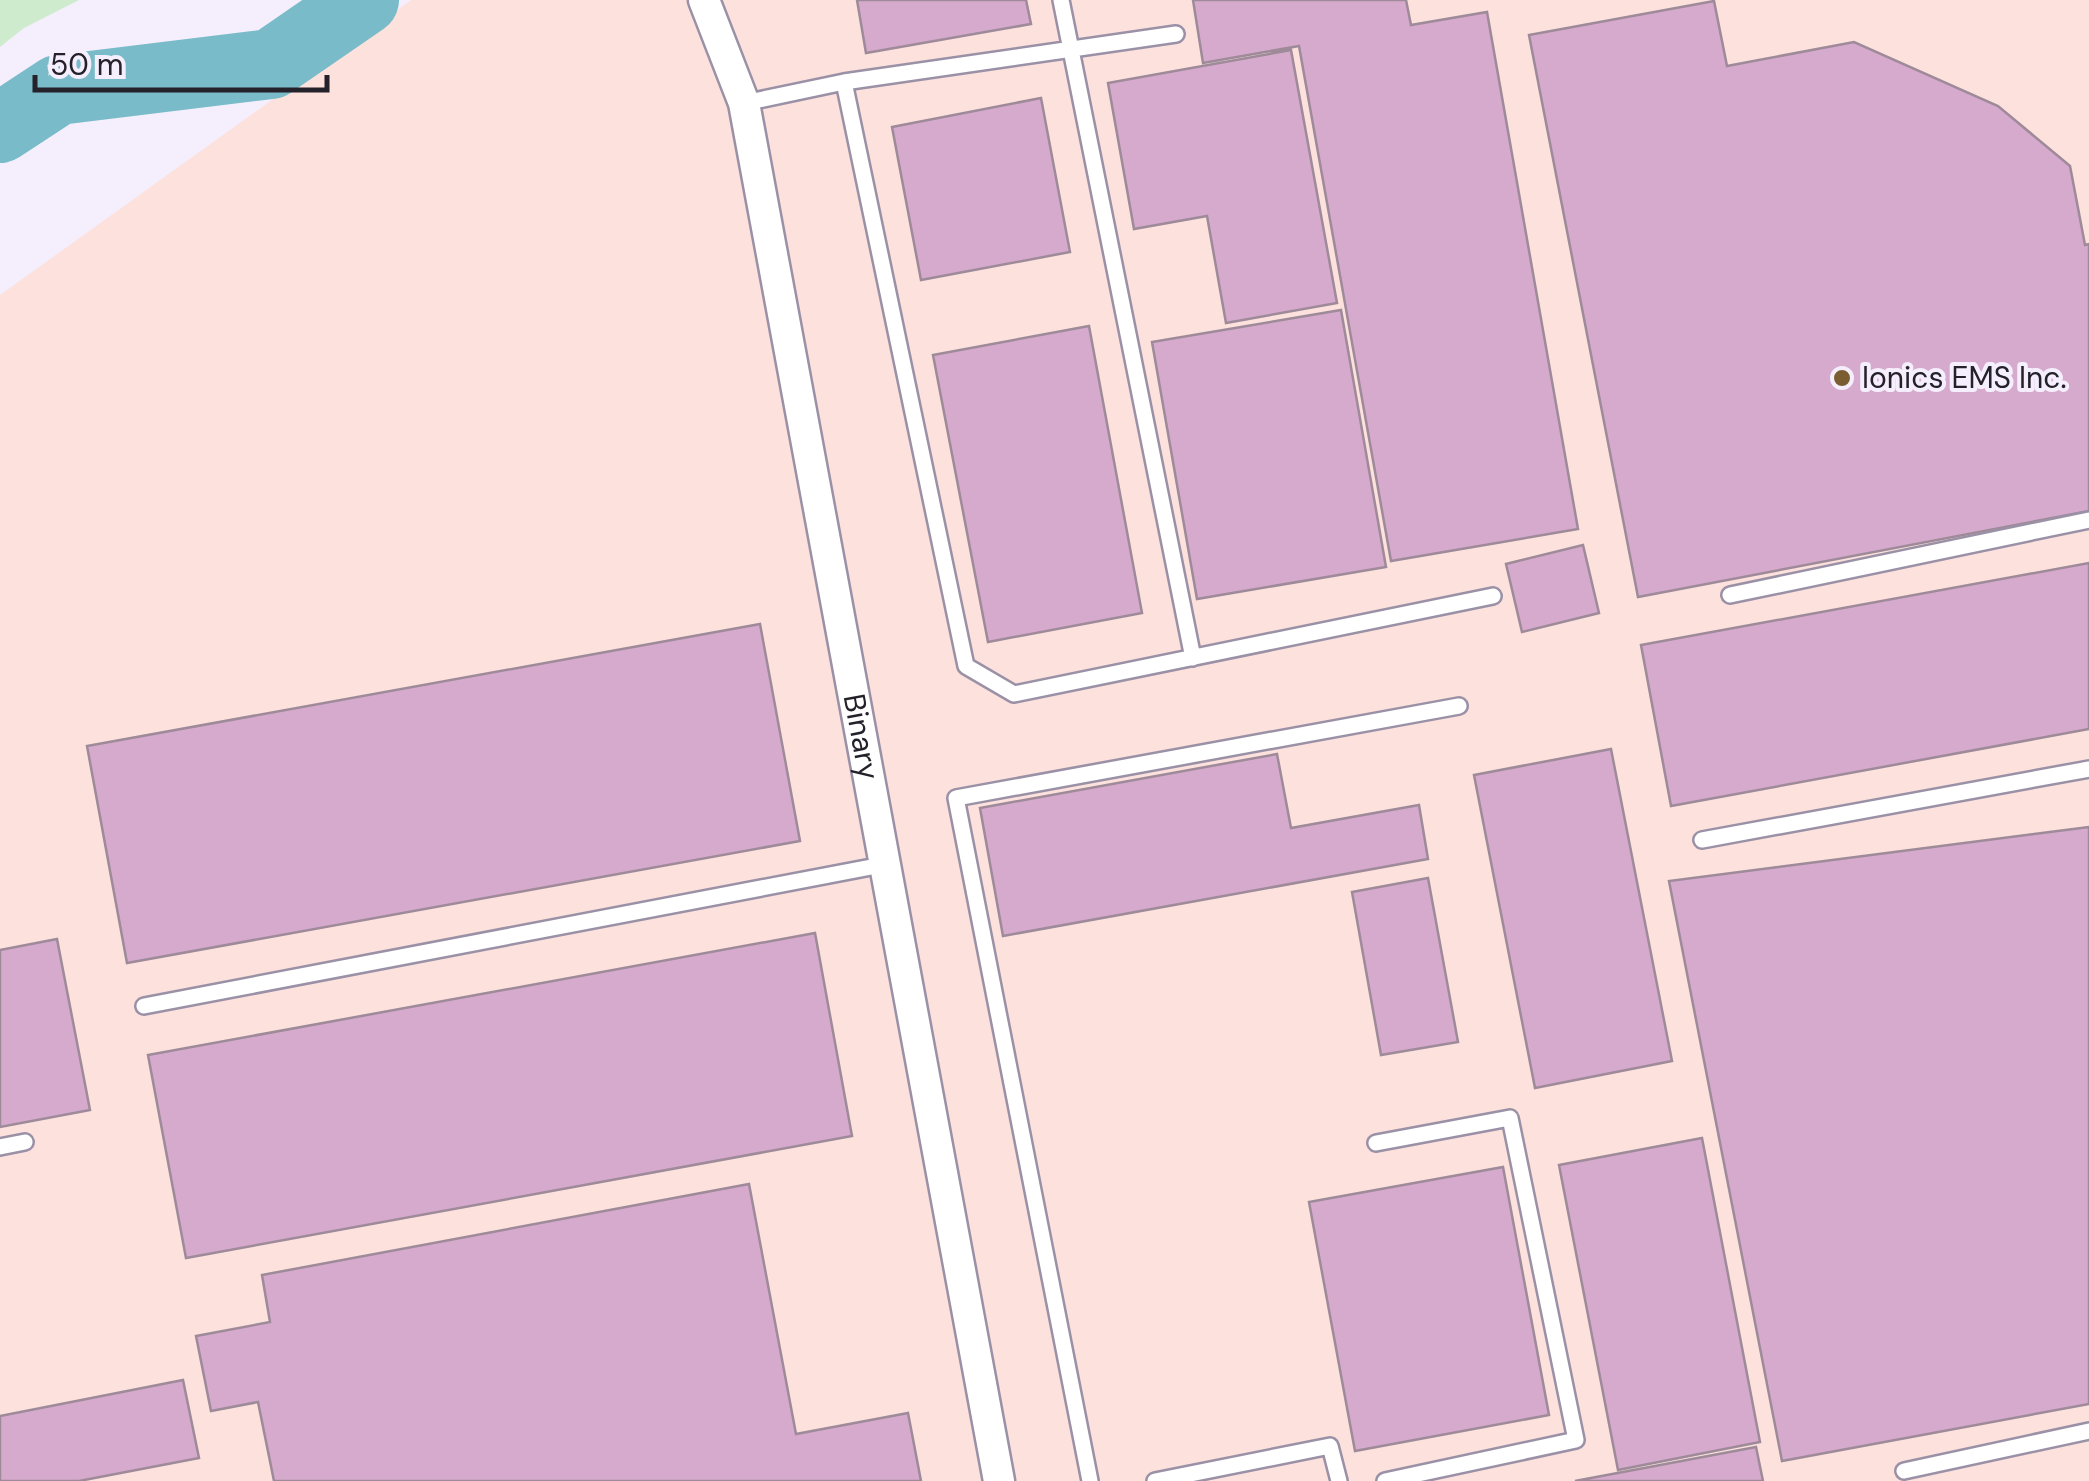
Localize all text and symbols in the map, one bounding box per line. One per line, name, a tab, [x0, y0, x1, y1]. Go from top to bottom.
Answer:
scale bar	[35, 30, 328, 92]
text: 50 m	[50, 45, 124, 84]
place label: Ionics EMS Inc.	[1862, 358, 2066, 397]
marker: Ionics EMS Inc.	[1831, 367, 1853, 389]
street label: Binary	[835, 691, 889, 783]

